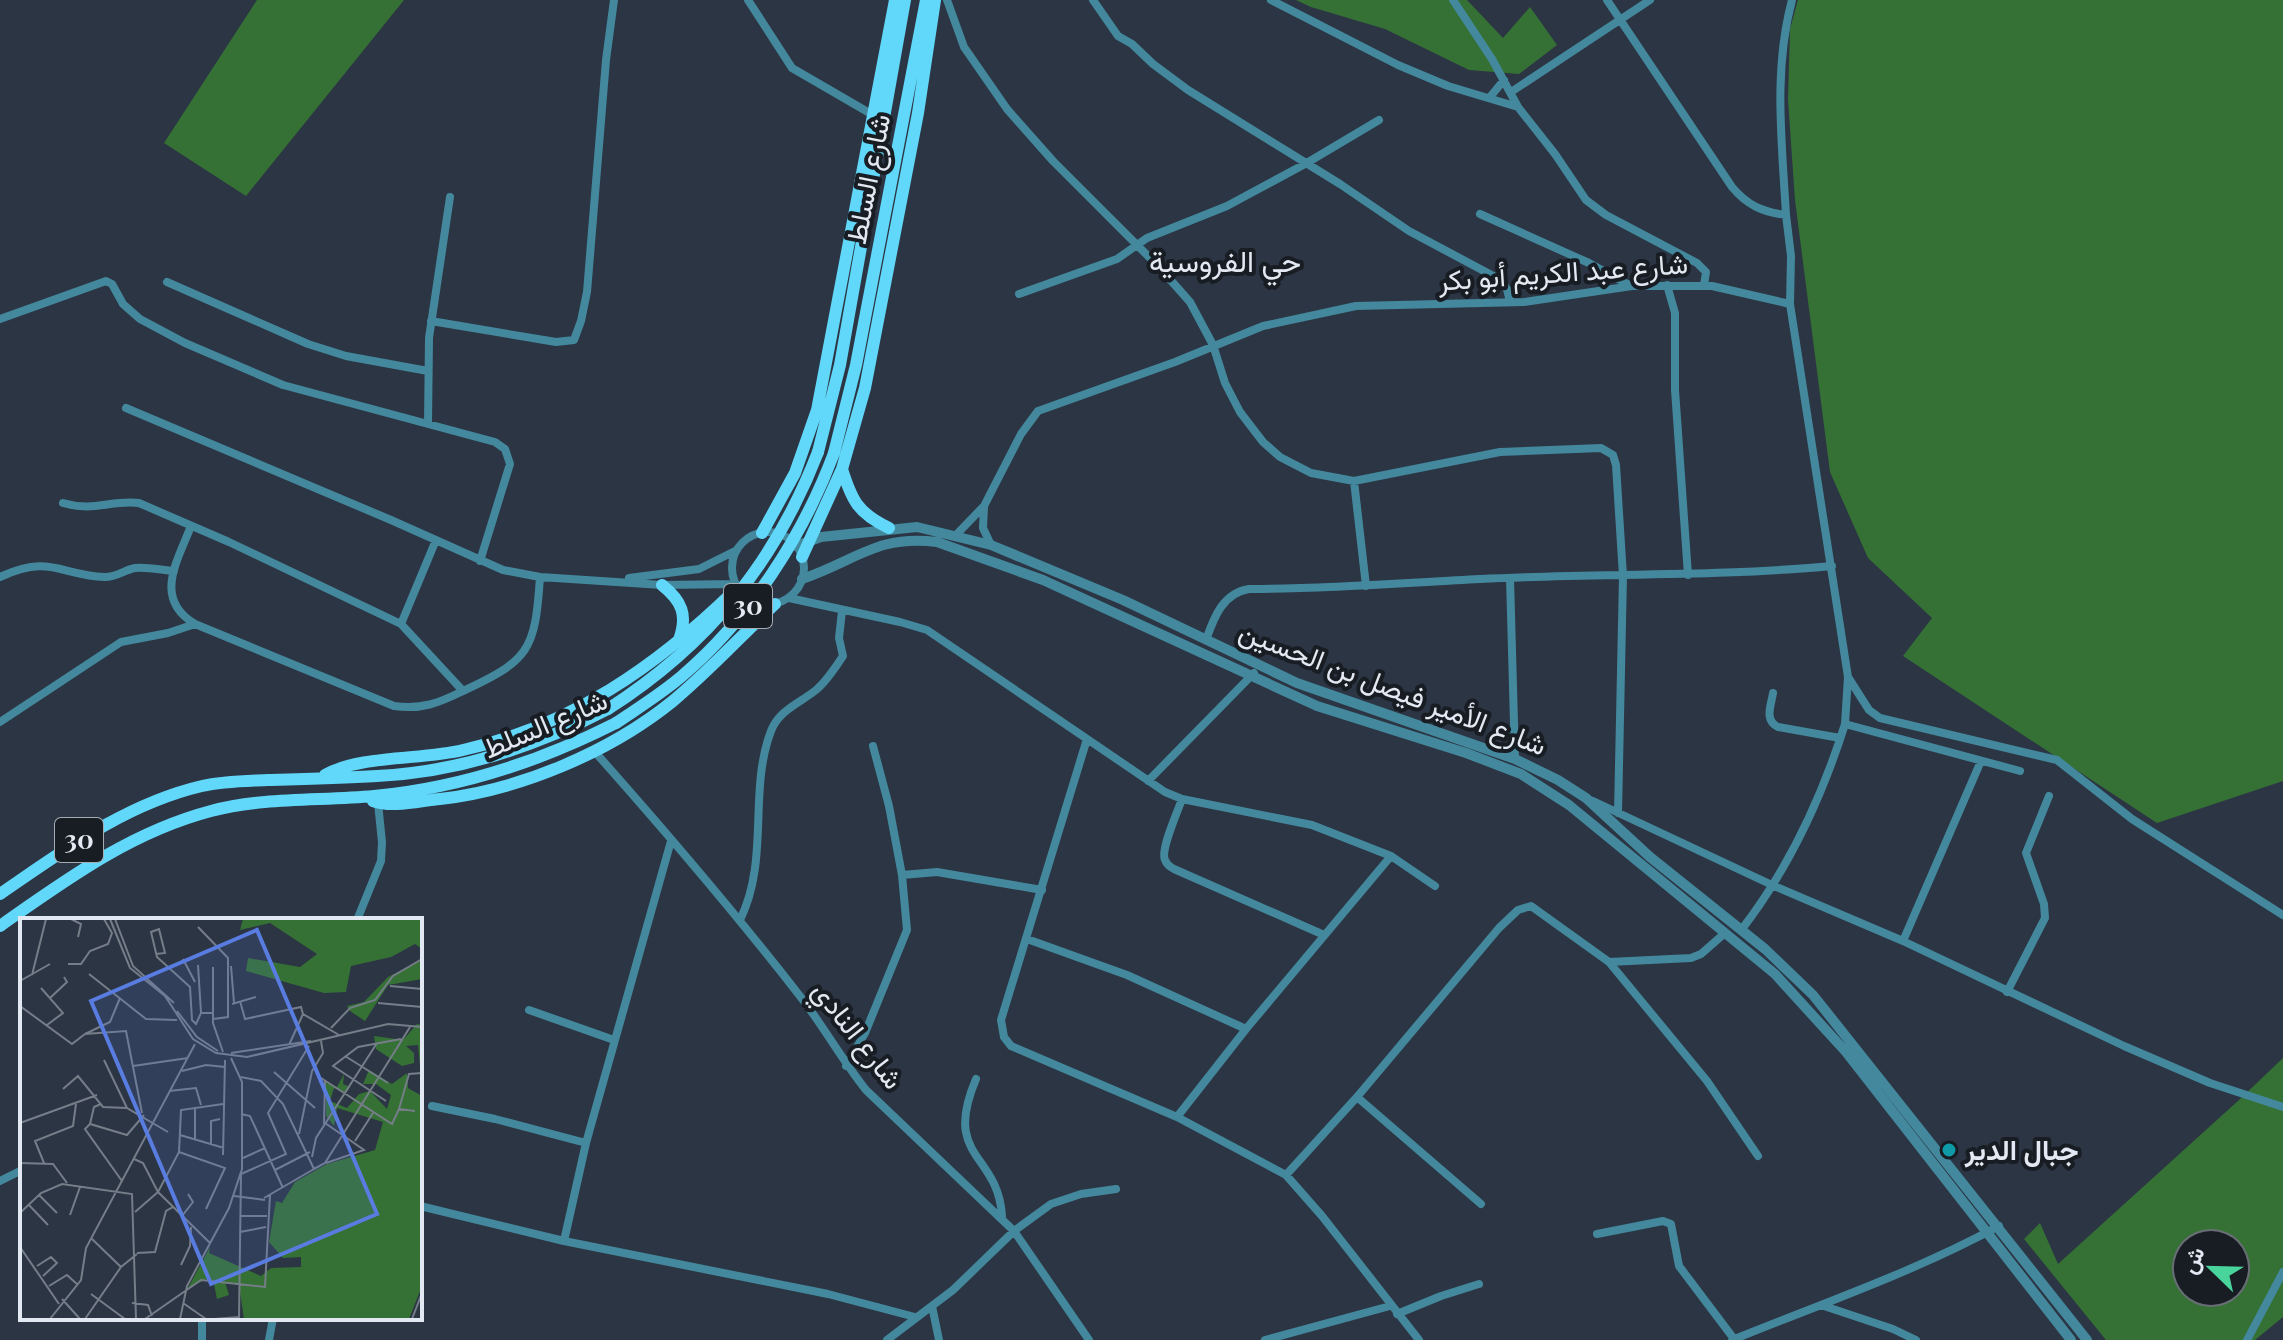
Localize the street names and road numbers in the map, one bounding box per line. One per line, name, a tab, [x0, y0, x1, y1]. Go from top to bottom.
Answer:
street label: شارع السلط	[836, 111, 899, 247]
street label: شارع عبد الكريم أبو بكر	[1436, 243, 1689, 300]
road number: 30	[724, 584, 772, 628]
street label: شارع الأمير فيصل بن الحسين	[1234, 611, 1552, 764]
street label: شارع السلط	[477, 680, 613, 767]
road number: 30	[55, 818, 103, 862]
street label: شارع النادي	[801, 972, 913, 1100]

